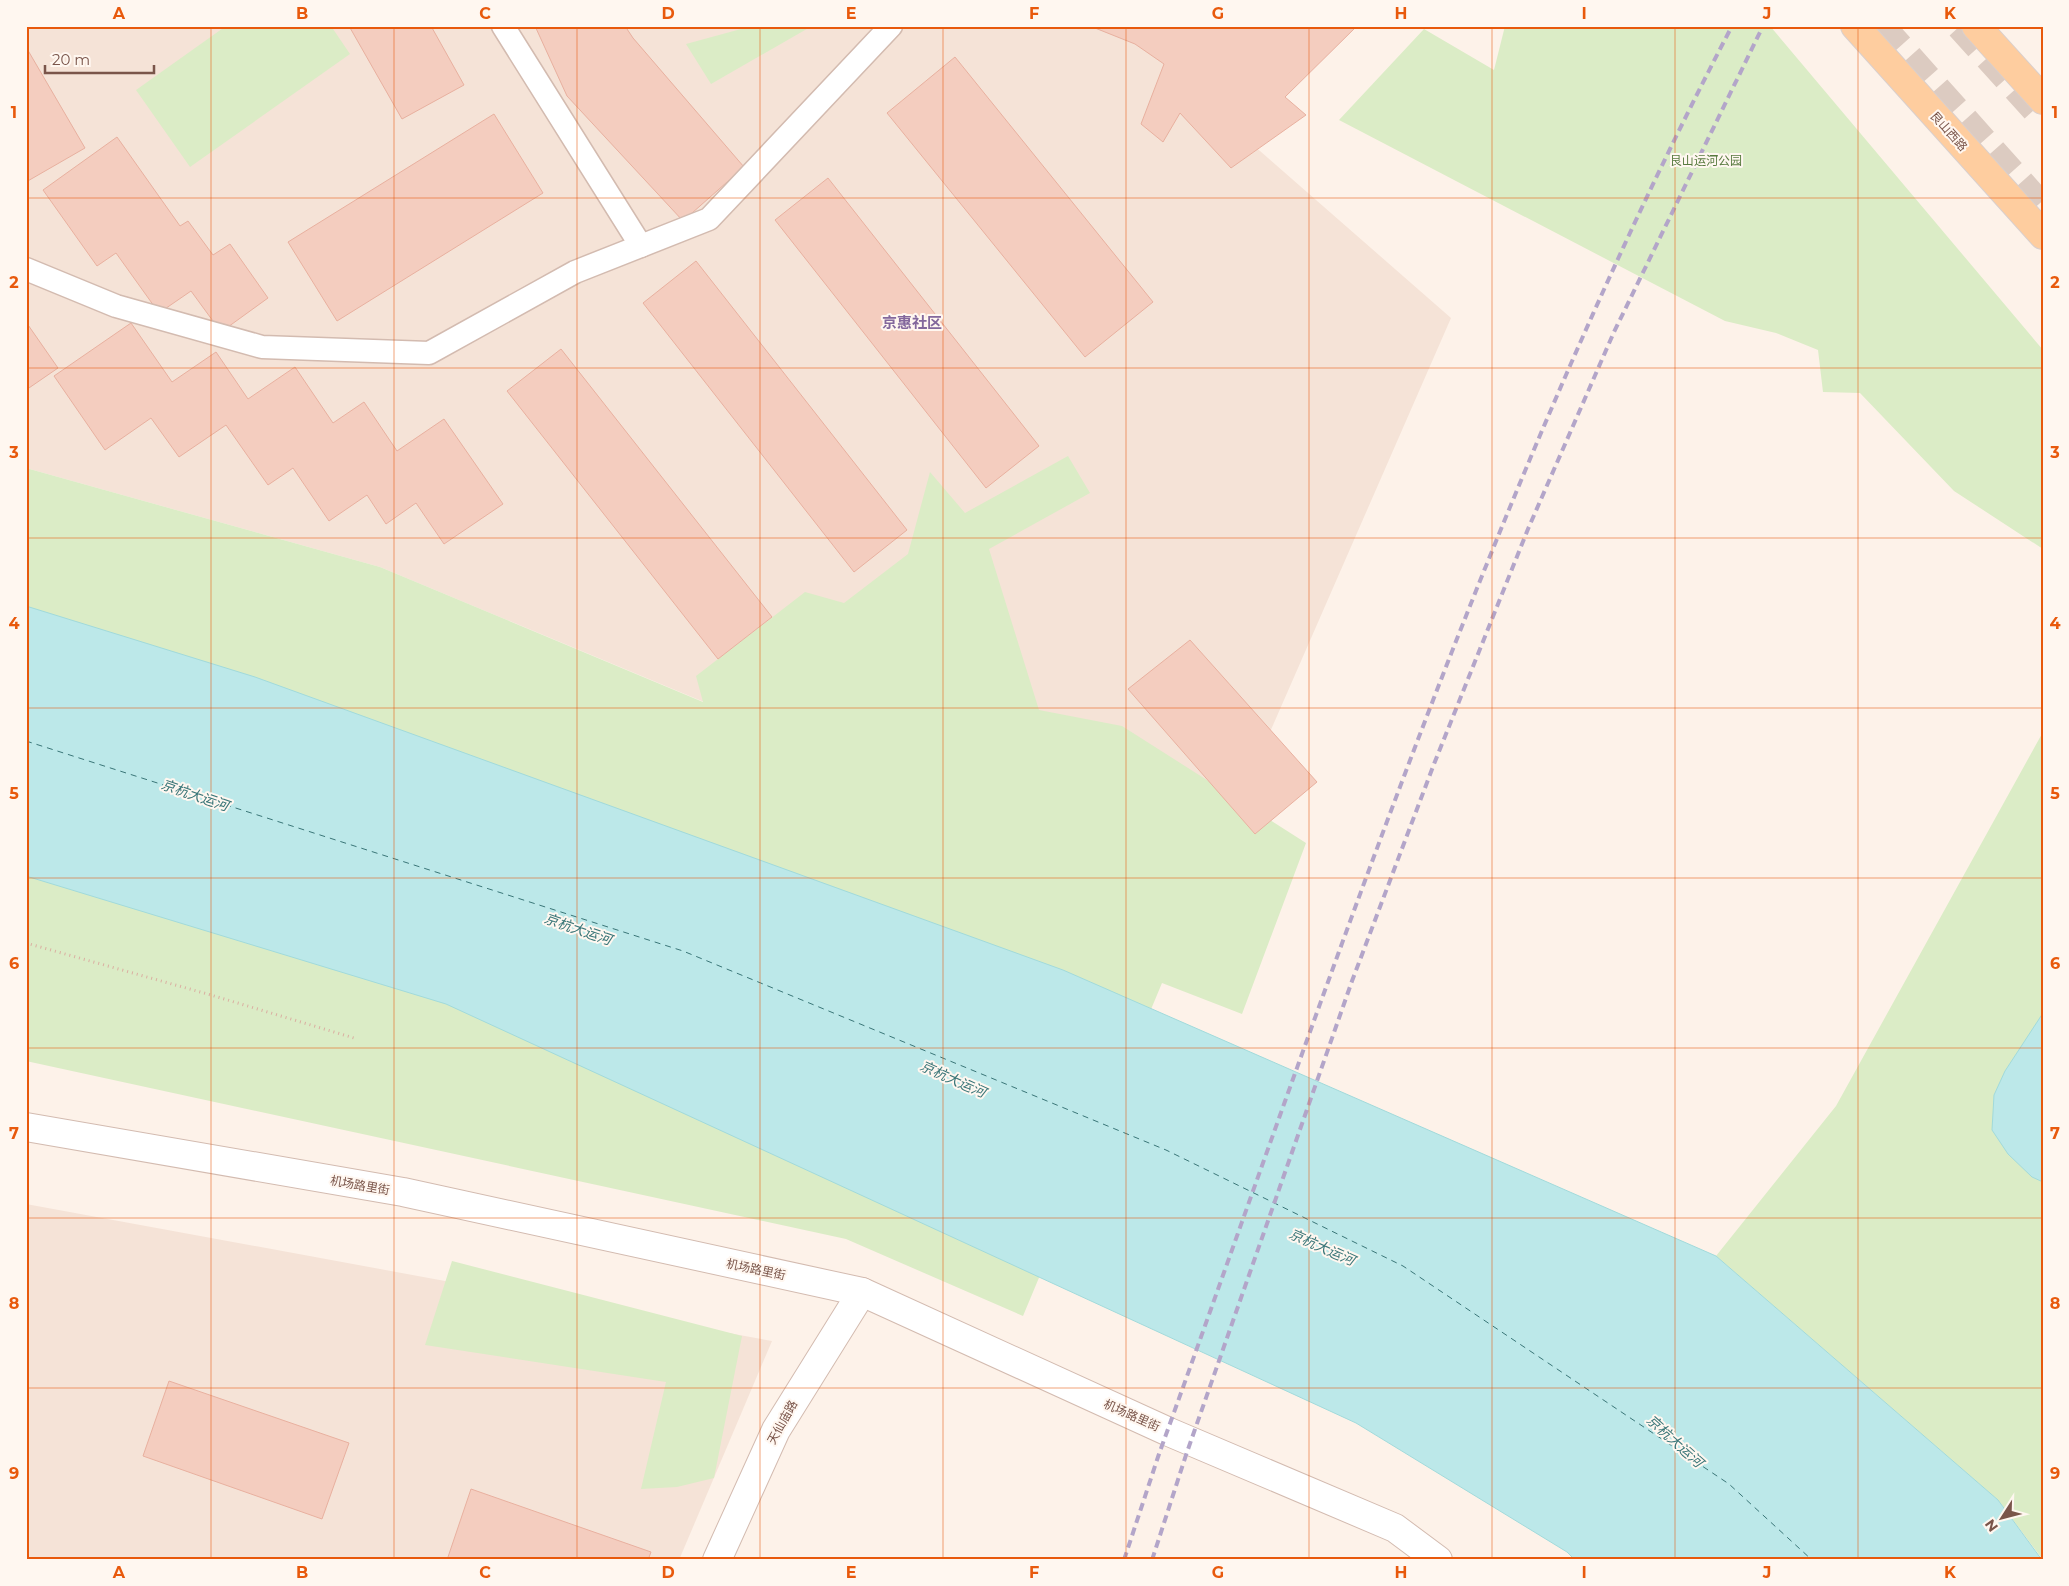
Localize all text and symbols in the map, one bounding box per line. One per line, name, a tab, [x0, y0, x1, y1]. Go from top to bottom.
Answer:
text: A	[112, 4, 126, 23]
text: B	[296, 4, 308, 23]
text: C	[479, 4, 491, 23]
text: D	[661, 4, 675, 23]
text: E	[846, 4, 856, 23]
text: F	[1029, 4, 1039, 23]
text: G	[1212, 4, 1224, 23]
text: H	[1395, 4, 1407, 23]
text: I	[1581, 4, 1587, 23]
text: J	[1762, 4, 1771, 23]
text: K	[1944, 4, 1957, 23]
scale bar	[45, 42, 154, 74]
text: 20 m	[52, 50, 90, 69]
text: 1	[11, 103, 17, 122]
text: 1	[2052, 103, 2058, 122]
street label: 艮山西路	[1927, 108, 1971, 154]
park label: 艮山运河公园	[1670, 153, 1742, 168]
text: 2	[9, 273, 19, 292]
text: 2	[2050, 273, 2060, 292]
district label: 京惠社区	[882, 313, 942, 332]
text: 3	[8, 443, 19, 462]
text: 3	[2049, 443, 2060, 462]
text: 4	[8, 614, 20, 633]
text: 4	[2049, 614, 2061, 633]
water label: 京杭大运河	[159, 775, 234, 816]
text: 5	[9, 784, 19, 803]
text: 5	[2050, 784, 2060, 803]
water label: 京杭大运河	[542, 909, 617, 950]
text: 6	[9, 954, 19, 973]
text: 6	[2050, 954, 2060, 973]
water label: 京杭大运河	[917, 1057, 991, 1103]
text: 7	[9, 1124, 19, 1143]
text: 7	[2050, 1124, 2060, 1143]
street label: 机场路里街	[329, 1172, 391, 1198]
water label: 京杭大运河	[1286, 1225, 1360, 1271]
street label: 机场路里街	[725, 1255, 787, 1283]
text: 8	[9, 1294, 19, 1313]
text: 8	[2050, 1294, 2060, 1313]
street label: 机场路里街	[1102, 1396, 1162, 1434]
street label: 天仙庙路	[764, 1397, 800, 1447]
water label: 京杭大运河	[1643, 1411, 1709, 1473]
text: 9	[9, 1464, 19, 1483]
text: 9	[2050, 1464, 2060, 1483]
north arrow	[1976, 1494, 2026, 1544]
text: N	[1981, 1516, 2002, 1536]
text: A	[112, 1563, 126, 1582]
text: B	[296, 1563, 308, 1582]
text: C	[479, 1563, 491, 1582]
text: D	[661, 1563, 675, 1582]
text: E	[846, 1563, 856, 1582]
text: F	[1029, 1563, 1039, 1582]
text: G	[1212, 1563, 1224, 1582]
text: H	[1395, 1563, 1407, 1582]
text: I	[1581, 1563, 1587, 1582]
text: J	[1762, 1563, 1771, 1582]
text: K	[1944, 1563, 1957, 1582]

